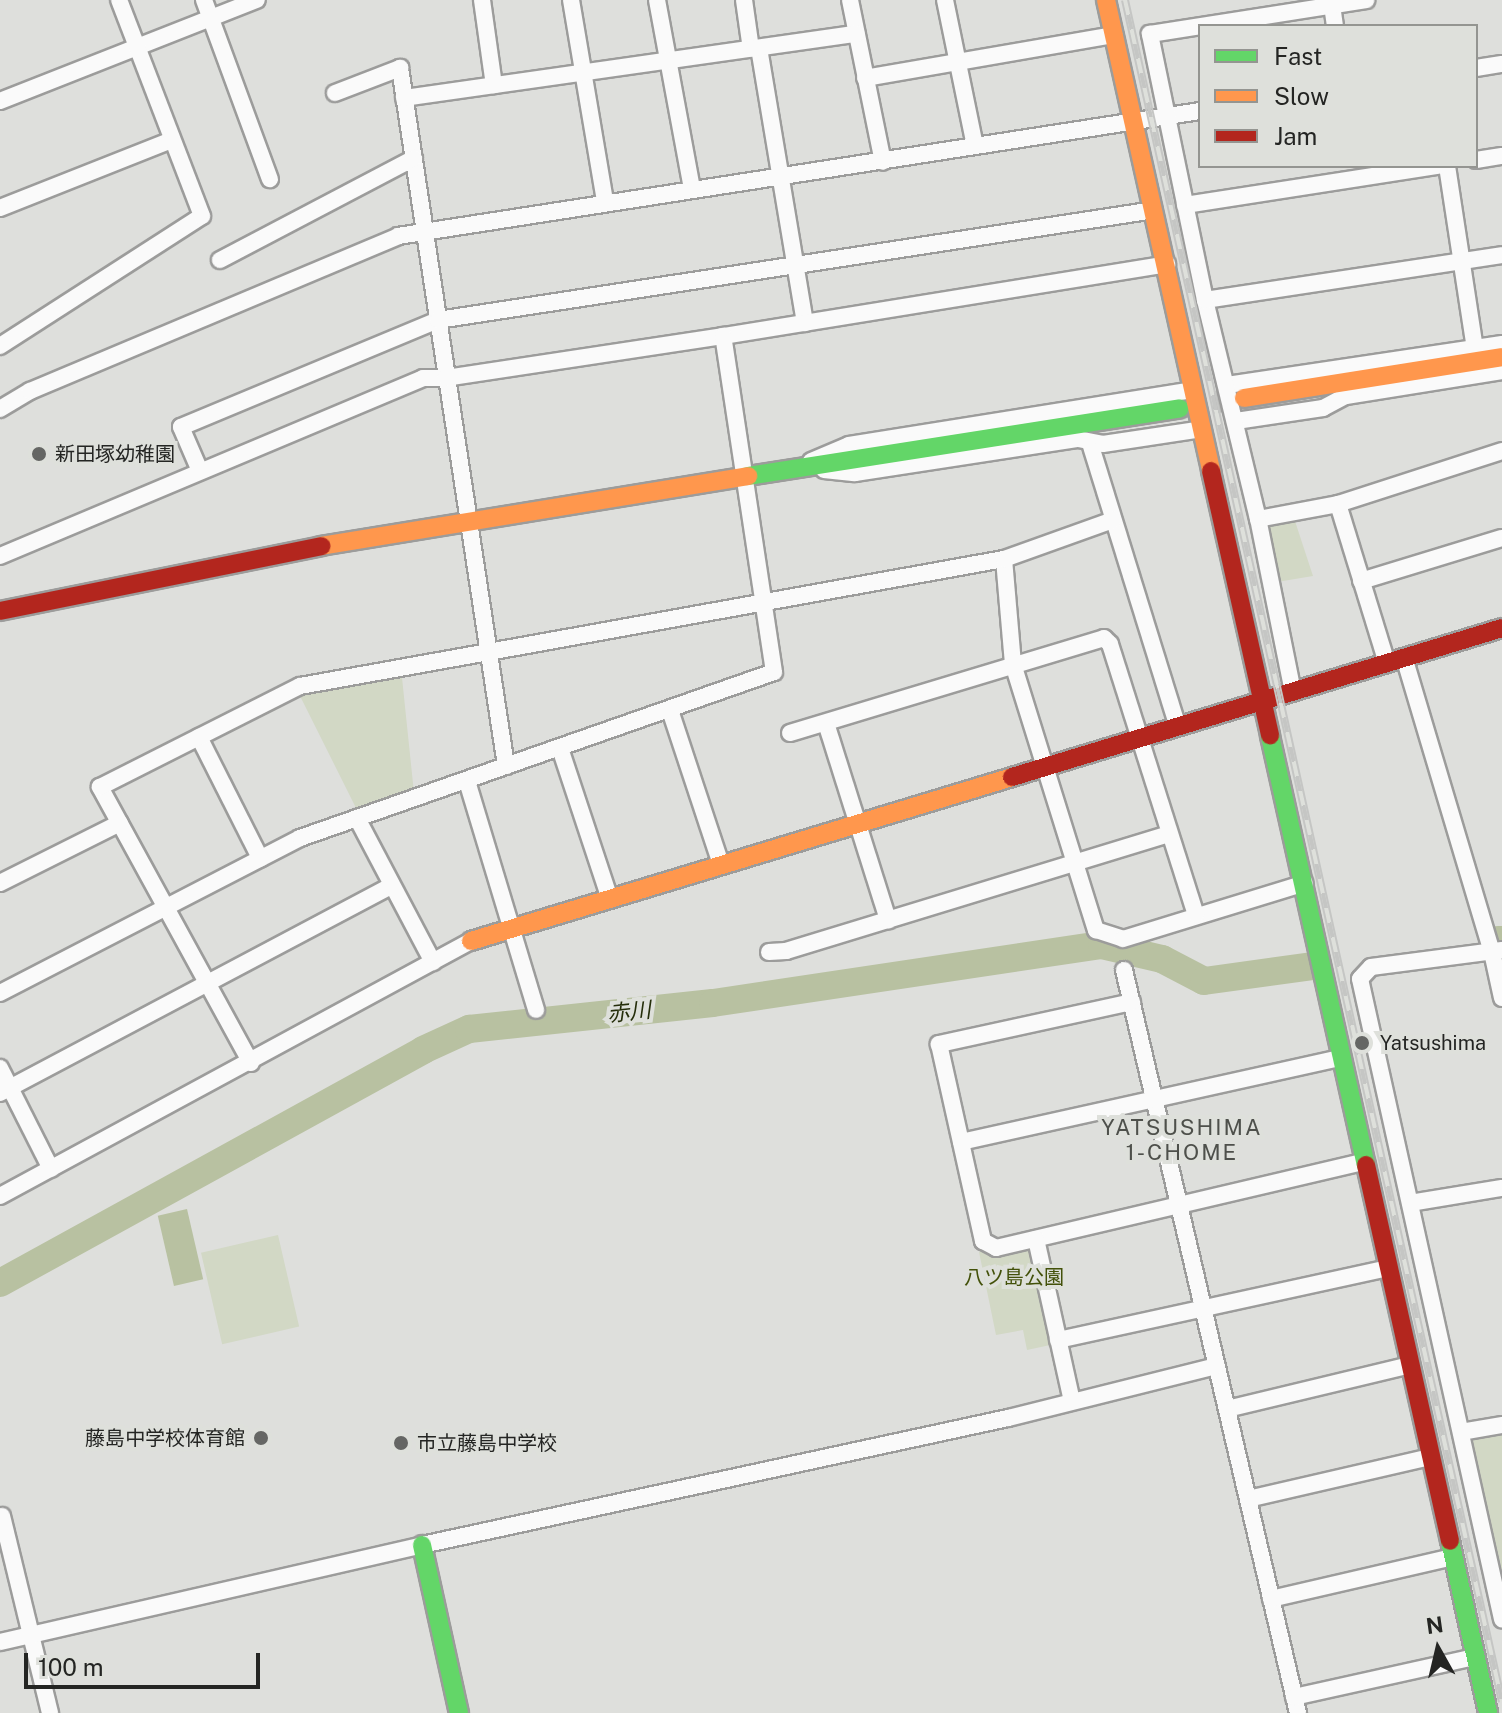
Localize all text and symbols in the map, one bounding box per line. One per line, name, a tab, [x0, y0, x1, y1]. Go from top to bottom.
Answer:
legend	[1198, 24, 1478, 168]
text: Fast	[1274, 42, 1322, 70]
text: Slow	[1274, 82, 1329, 110]
text: Jam	[1274, 122, 1317, 150]
place label: 新田塚幼稚園	[55, 442, 175, 466]
marker: 新田塚幼稚園	[30, 445, 48, 463]
water label: 赤川	[606, 997, 652, 1027]
place label: Yatsushima	[1380, 1031, 1486, 1055]
marker: Yatsushima	[1351, 1032, 1373, 1054]
district label: YATSUSHIMA 1-CHOME	[1101, 1114, 1263, 1166]
park label: 八ツ島公園	[964, 1265, 1064, 1289]
place label: 藤島中学校体育館	[85, 1426, 245, 1450]
marker: 藤島中学校体育館	[252, 1429, 270, 1447]
place label: 市立藤島中学校	[417, 1431, 557, 1455]
marker: 市立藤島中学校	[392, 1434, 410, 1452]
north arrow	[1398, 1609, 1478, 1689]
text: N	[1424, 1611, 1445, 1639]
scale bar	[28, 1637, 264, 1687]
text: 100 m	[38, 1653, 104, 1681]

